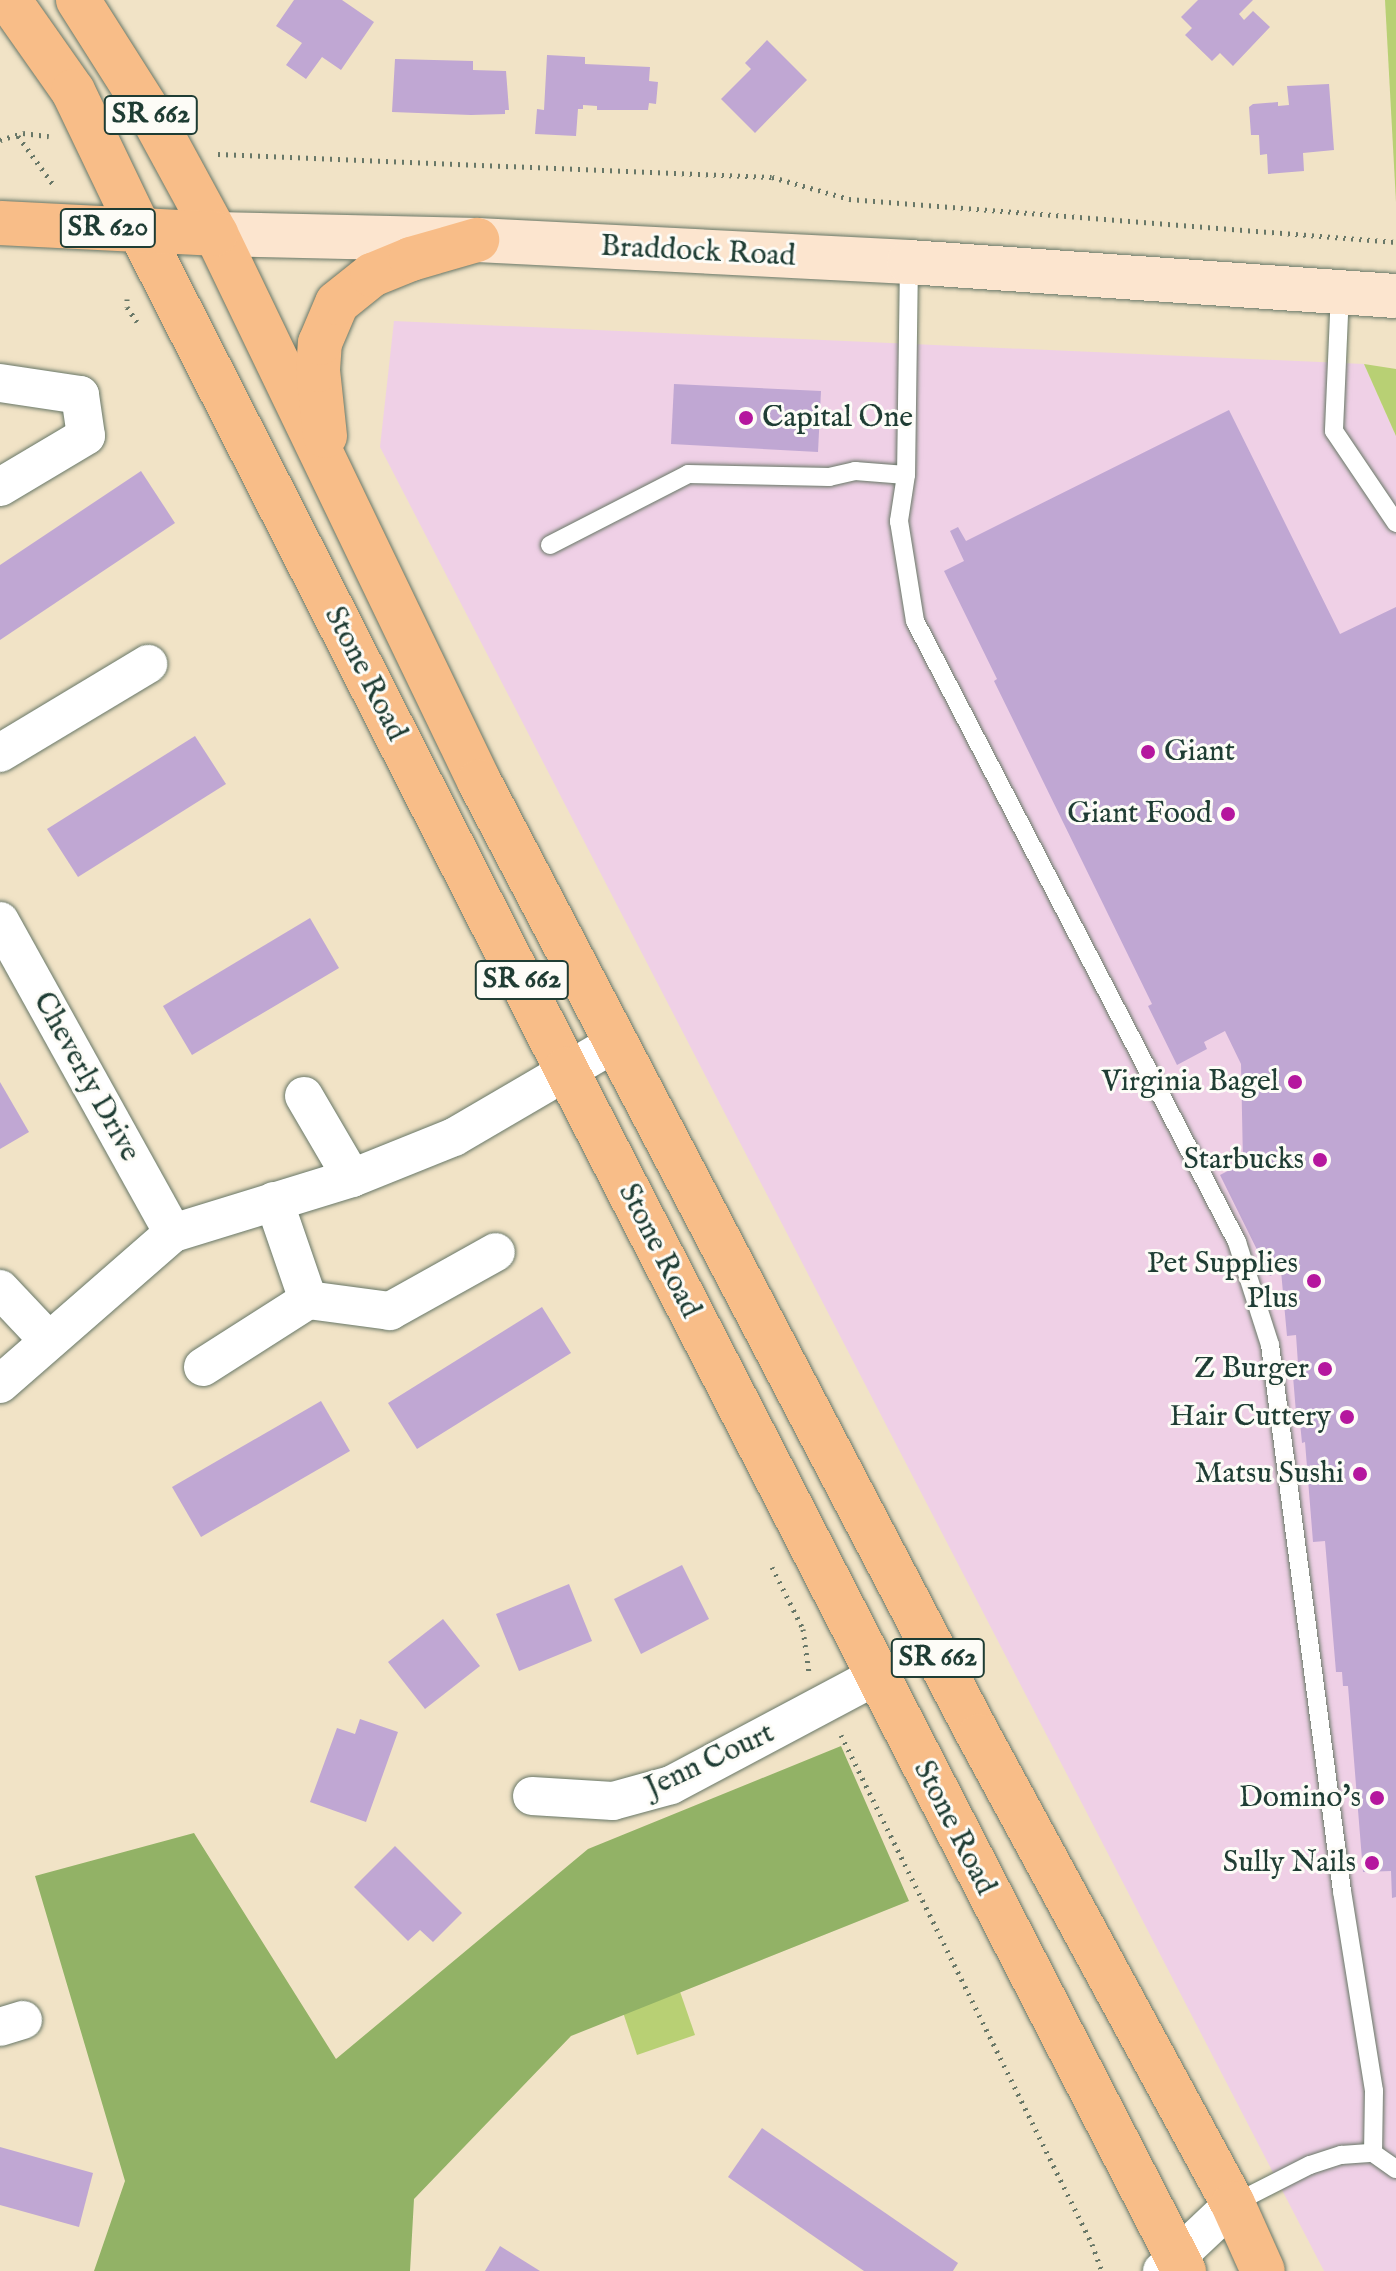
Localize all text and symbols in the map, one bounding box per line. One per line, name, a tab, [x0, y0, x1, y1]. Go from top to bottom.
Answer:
road number: SR 662	[103, 91, 199, 139]
road number: SR 620	[58, 204, 158, 252]
street label: Braddock Road	[600, 229, 796, 275]
place label: Capital One	[762, 400, 913, 436]
marker: Capital One	[737, 409, 755, 427]
street label: Stone Road	[316, 601, 414, 747]
place label: Giant	[1164, 734, 1235, 770]
marker: Giant	[1139, 743, 1157, 761]
place label: Giant Food	[1067, 796, 1212, 832]
marker: Giant Food	[1219, 805, 1237, 823]
road number: SR 662	[474, 956, 570, 1004]
street label: Cheverly Drive	[25, 986, 147, 1168]
place label: Virginia Bagel	[1101, 1064, 1279, 1100]
marker: Virginia Bagel	[1286, 1073, 1304, 1091]
place label: Starbucks	[1183, 1142, 1304, 1178]
marker: Starbucks	[1311, 1151, 1329, 1169]
street label: Stone Road	[610, 1178, 708, 1324]
place label: Pet Supplies Plus	[1147, 1246, 1298, 1316]
marker: Pet Supplies Plus	[1305, 1272, 1323, 1290]
place label: Z Burger	[1194, 1351, 1309, 1387]
marker: Z Burger	[1316, 1360, 1334, 1378]
place label: Hair Cuttery	[1170, 1399, 1331, 1435]
marker: Hair Cuttery	[1338, 1408, 1356, 1426]
place label: Matsu Sushi	[1194, 1456, 1344, 1492]
marker: Matsu Sushi	[1351, 1465, 1369, 1483]
road number: SR 662	[890, 1634, 986, 1682]
street label: Jenn Court	[640, 1715, 780, 1807]
street label: Stone Road	[905, 1755, 1003, 1901]
place label: Domino's	[1239, 1780, 1361, 1816]
marker: Domino's	[1368, 1789, 1386, 1807]
place label: Sully Nails	[1223, 1845, 1356, 1881]
marker: Sully Nails	[1363, 1854, 1381, 1872]

